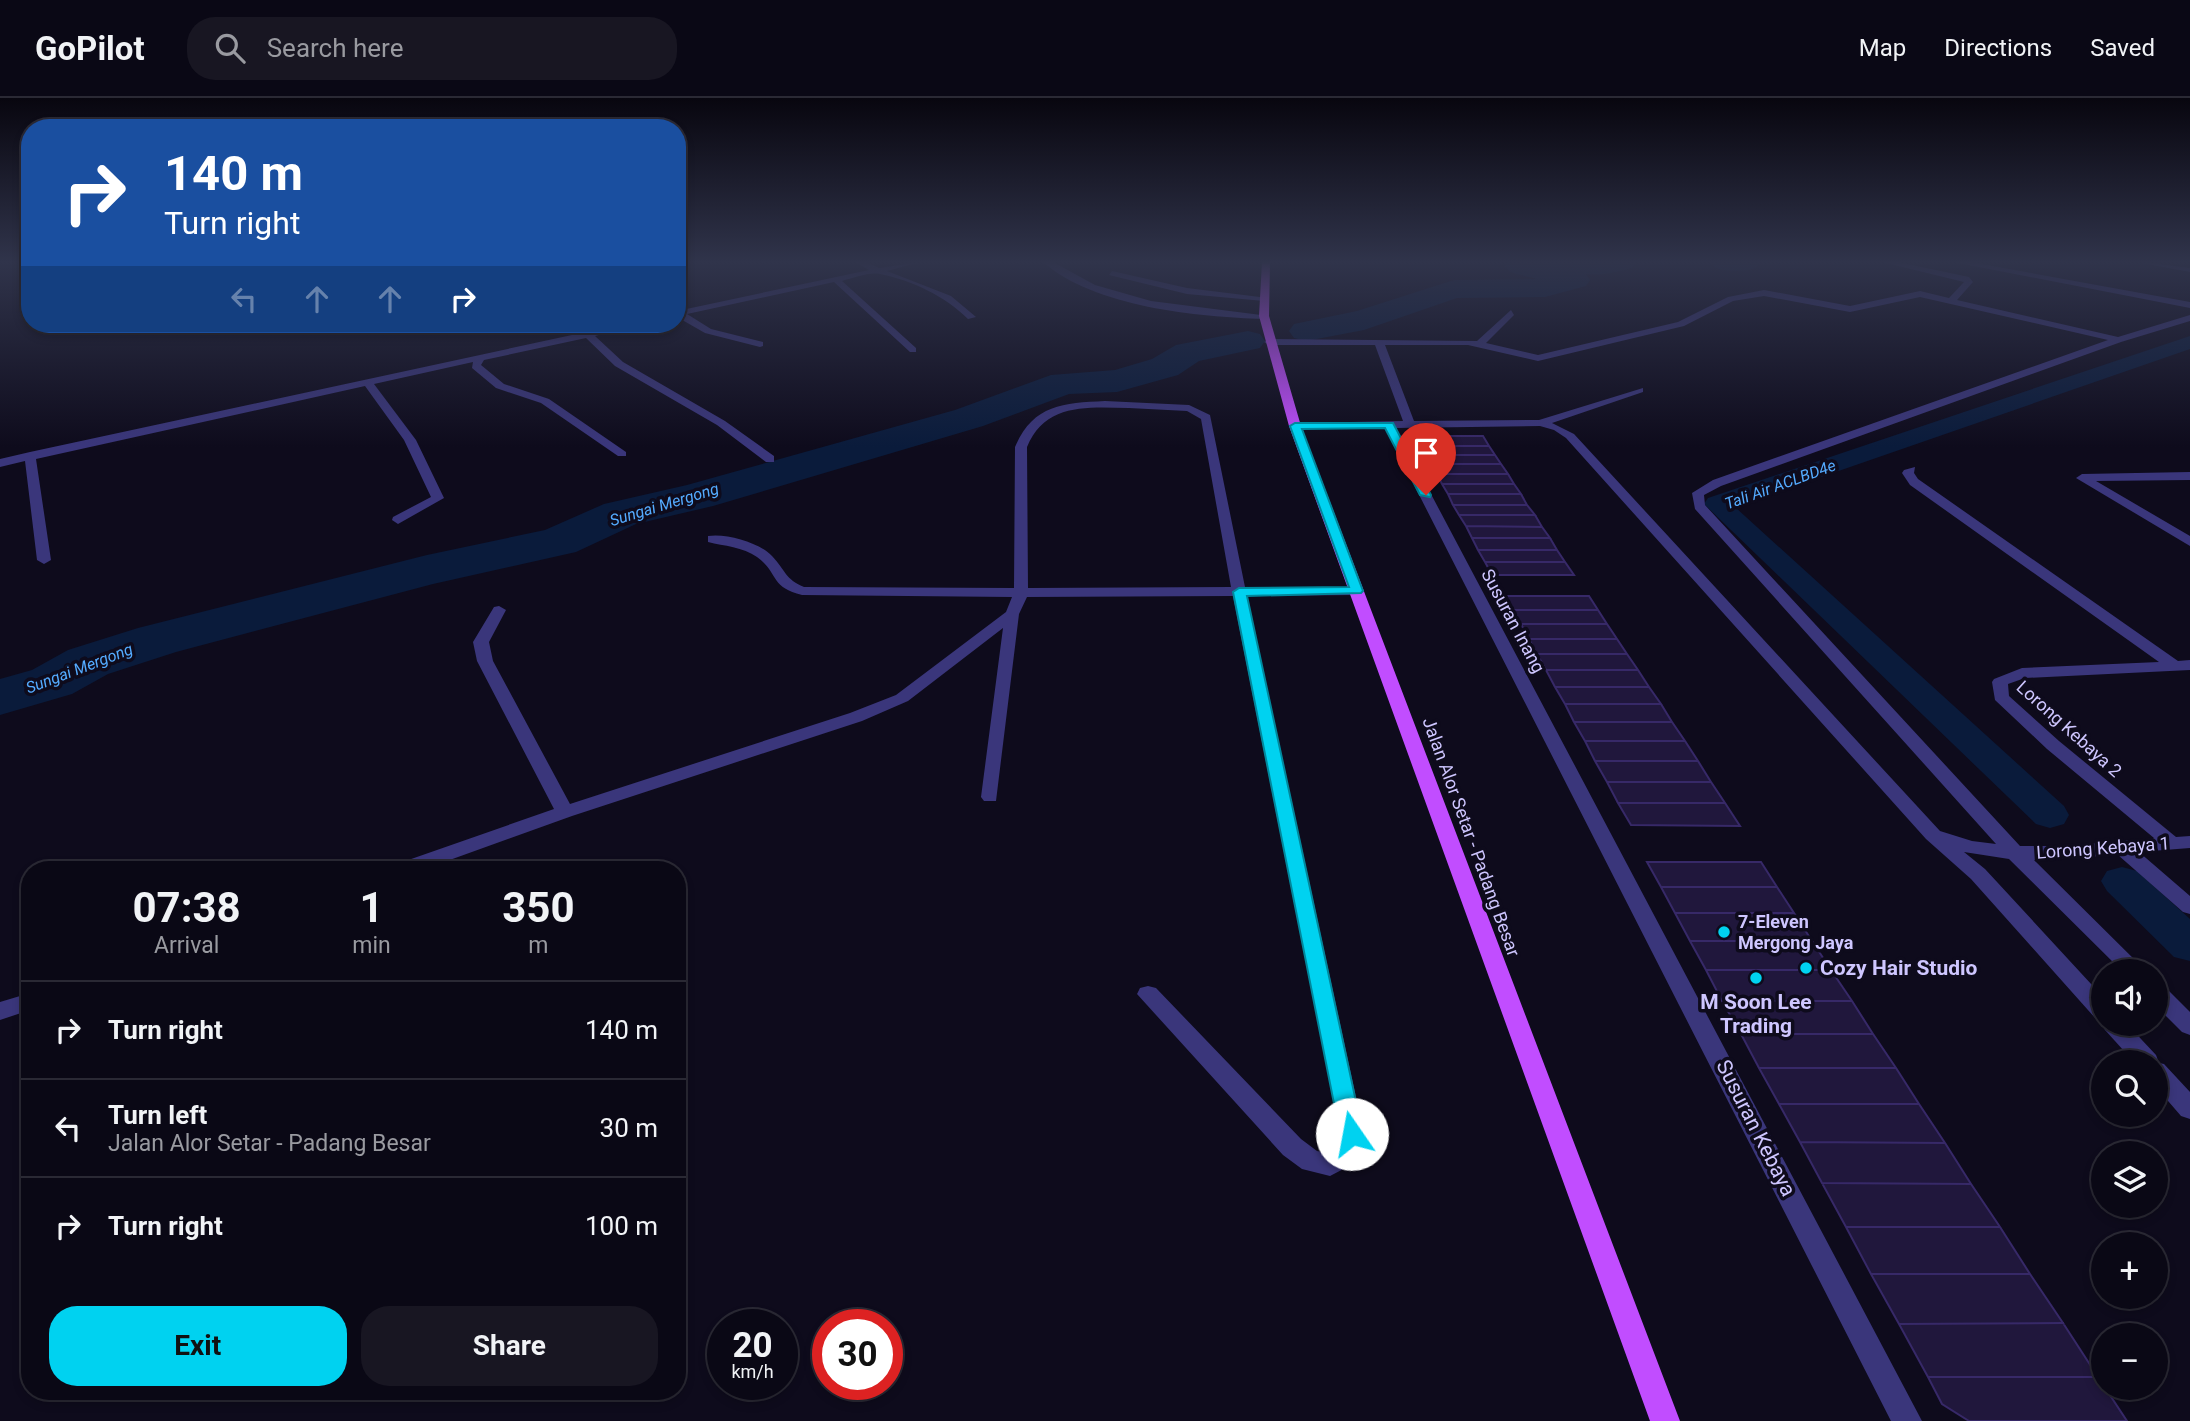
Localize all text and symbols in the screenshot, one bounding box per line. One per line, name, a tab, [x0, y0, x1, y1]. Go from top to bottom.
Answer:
search box	[187, 17, 677, 80]
text: GoPilot	[35, 29, 145, 68]
icon: search	[211, 29, 249, 67]
text: Search here	[267, 33, 403, 63]
text: Map	[1859, 34, 1906, 62]
text: Directions	[1944, 34, 2052, 62]
text: Saved	[2090, 34, 2155, 62]
text: 140 m	[164, 145, 303, 202]
icon: right	[49, 147, 140, 238]
text: Turn right	[164, 204, 300, 242]
icon: left	[225, 280, 263, 318]
icon: ahead	[298, 280, 336, 318]
icon: ahead	[371, 280, 409, 318]
icon: right	[444, 280, 482, 318]
pin	[1396, 423, 1456, 495]
icon: arrive	[1407, 434, 1445, 472]
water label: Tali Air ACLBD4e	[1722, 456, 1838, 513]
water label: Sungai Mergong	[607, 479, 721, 530]
street label: Susuran Inang	[1477, 565, 1550, 676]
water label: Sungai Mergong	[23, 639, 136, 698]
street label: Lorong Kebaya 2	[2013, 676, 2126, 781]
street label: Jalan Alor Setar - Padang Besar	[1418, 715, 1525, 959]
street label: Lorong Kebaya 1	[2035, 832, 2170, 863]
text: 07:38	[133, 883, 241, 932]
text: 1	[359, 883, 384, 932]
text: 350	[502, 883, 575, 932]
place label: 7-Eleven Mergong Jaya	[1738, 911, 1854, 953]
marker: 7-Eleven Mergong Jaya	[1716, 924, 1732, 940]
text: Arrival	[154, 932, 219, 959]
text: min	[352, 932, 391, 959]
text: m	[528, 932, 548, 959]
place label: Cozy Hair Studio	[1820, 956, 1978, 980]
map controls	[2091, 959, 2168, 1400]
button: sound	[2091, 959, 2168, 1036]
marker: Cozy Hair Studio	[1798, 960, 1814, 976]
marker: M Soon Lee Trading	[1748, 970, 1764, 986]
place label: M Soon Lee Trading	[1700, 990, 1812, 1038]
icon: right	[49, 1011, 87, 1049]
text: Turn right	[108, 1015, 223, 1045]
text: 140 m	[585, 1015, 658, 1045]
button: search	[2091, 1050, 2168, 1127]
street label: Susuran Kebaya	[1711, 1056, 1801, 1200]
position arrow	[1315, 1097, 1389, 1171]
text: Turn left	[108, 1100, 207, 1130]
icon: left	[49, 1109, 87, 1147]
text: 30 m	[600, 1113, 658, 1143]
text: Jalan Alor Setar - Padang Besar	[108, 1130, 431, 1157]
button: layers	[2091, 1141, 2168, 1218]
icon: right	[49, 1207, 87, 1245]
text: Turn right	[108, 1211, 223, 1241]
text: 100 m	[585, 1211, 658, 1241]
button: +	[2091, 1232, 2168, 1309]
button: Exit	[49, 1306, 347, 1386]
button: Share	[361, 1306, 658, 1386]
speed limit sign: 30	[812, 1309, 903, 1400]
button: −	[2091, 1323, 2168, 1400]
text: 20	[732, 1325, 773, 1366]
text: km/h	[731, 1361, 774, 1382]

